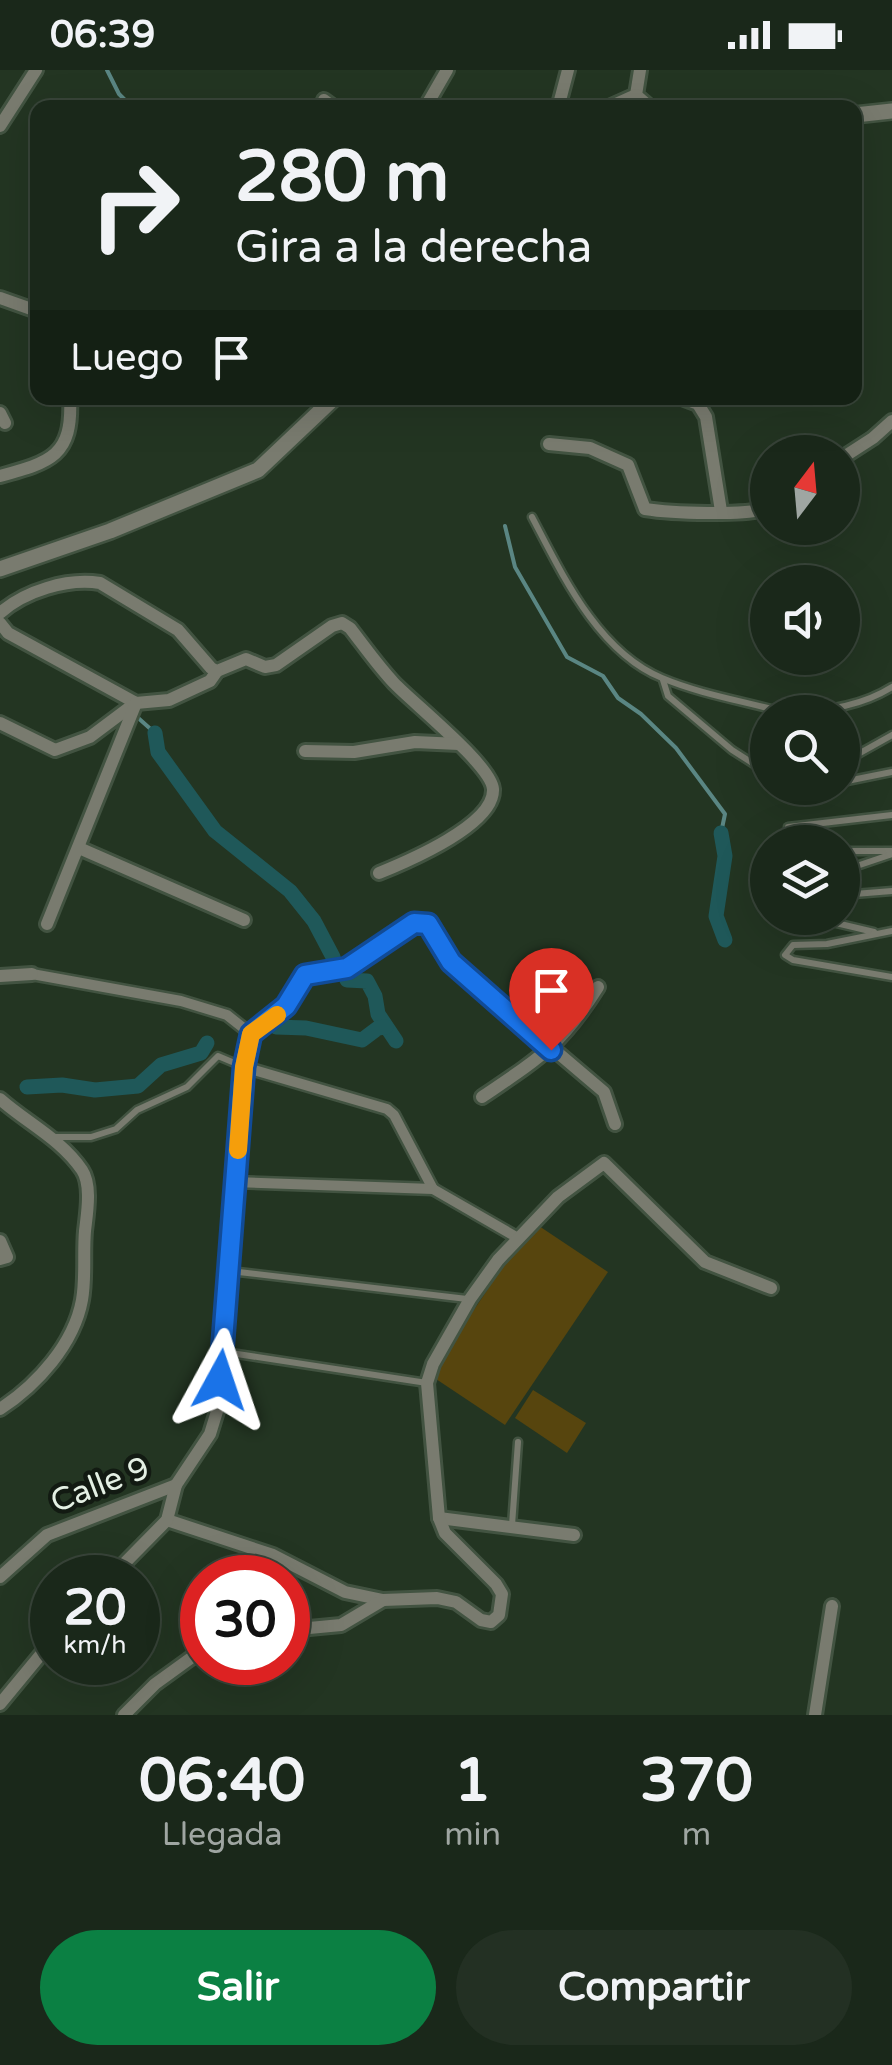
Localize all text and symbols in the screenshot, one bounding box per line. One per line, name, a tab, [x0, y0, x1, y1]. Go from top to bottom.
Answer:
text: 06:39	[50, 12, 155, 58]
text: 280 m	[235, 136, 449, 220]
icon: right	[70, 140, 200, 270]
text: Gira a la derecha	[235, 221, 592, 275]
icon: arrive	[204, 330, 259, 385]
text: Luego	[70, 335, 184, 381]
north arrow	[750, 435, 860, 545]
map controls	[750, 435, 860, 935]
button: sound	[750, 565, 860, 675]
button: search	[750, 695, 860, 805]
button: layers	[750, 825, 860, 935]
pin	[509, 948, 594, 1051]
icon: arrive	[524, 963, 579, 1018]
position arrow	[168, 1328, 272, 1432]
street label: Calle 9	[45, 1449, 155, 1521]
speed limit sign: 30	[180, 1555, 310, 1685]
text: 20	[64, 1578, 126, 1638]
text: km/h	[64, 1630, 126, 1660]
text: 06:40	[139, 1745, 305, 1817]
text: 1	[454, 1745, 491, 1817]
text: 370	[640, 1745, 753, 1817]
text: Llegada	[162, 1816, 283, 1854]
text: min	[444, 1816, 501, 1854]
text: m	[682, 1816, 711, 1854]
button: Salir	[40, 1930, 436, 2045]
button: Compartir	[456, 1930, 852, 2045]

